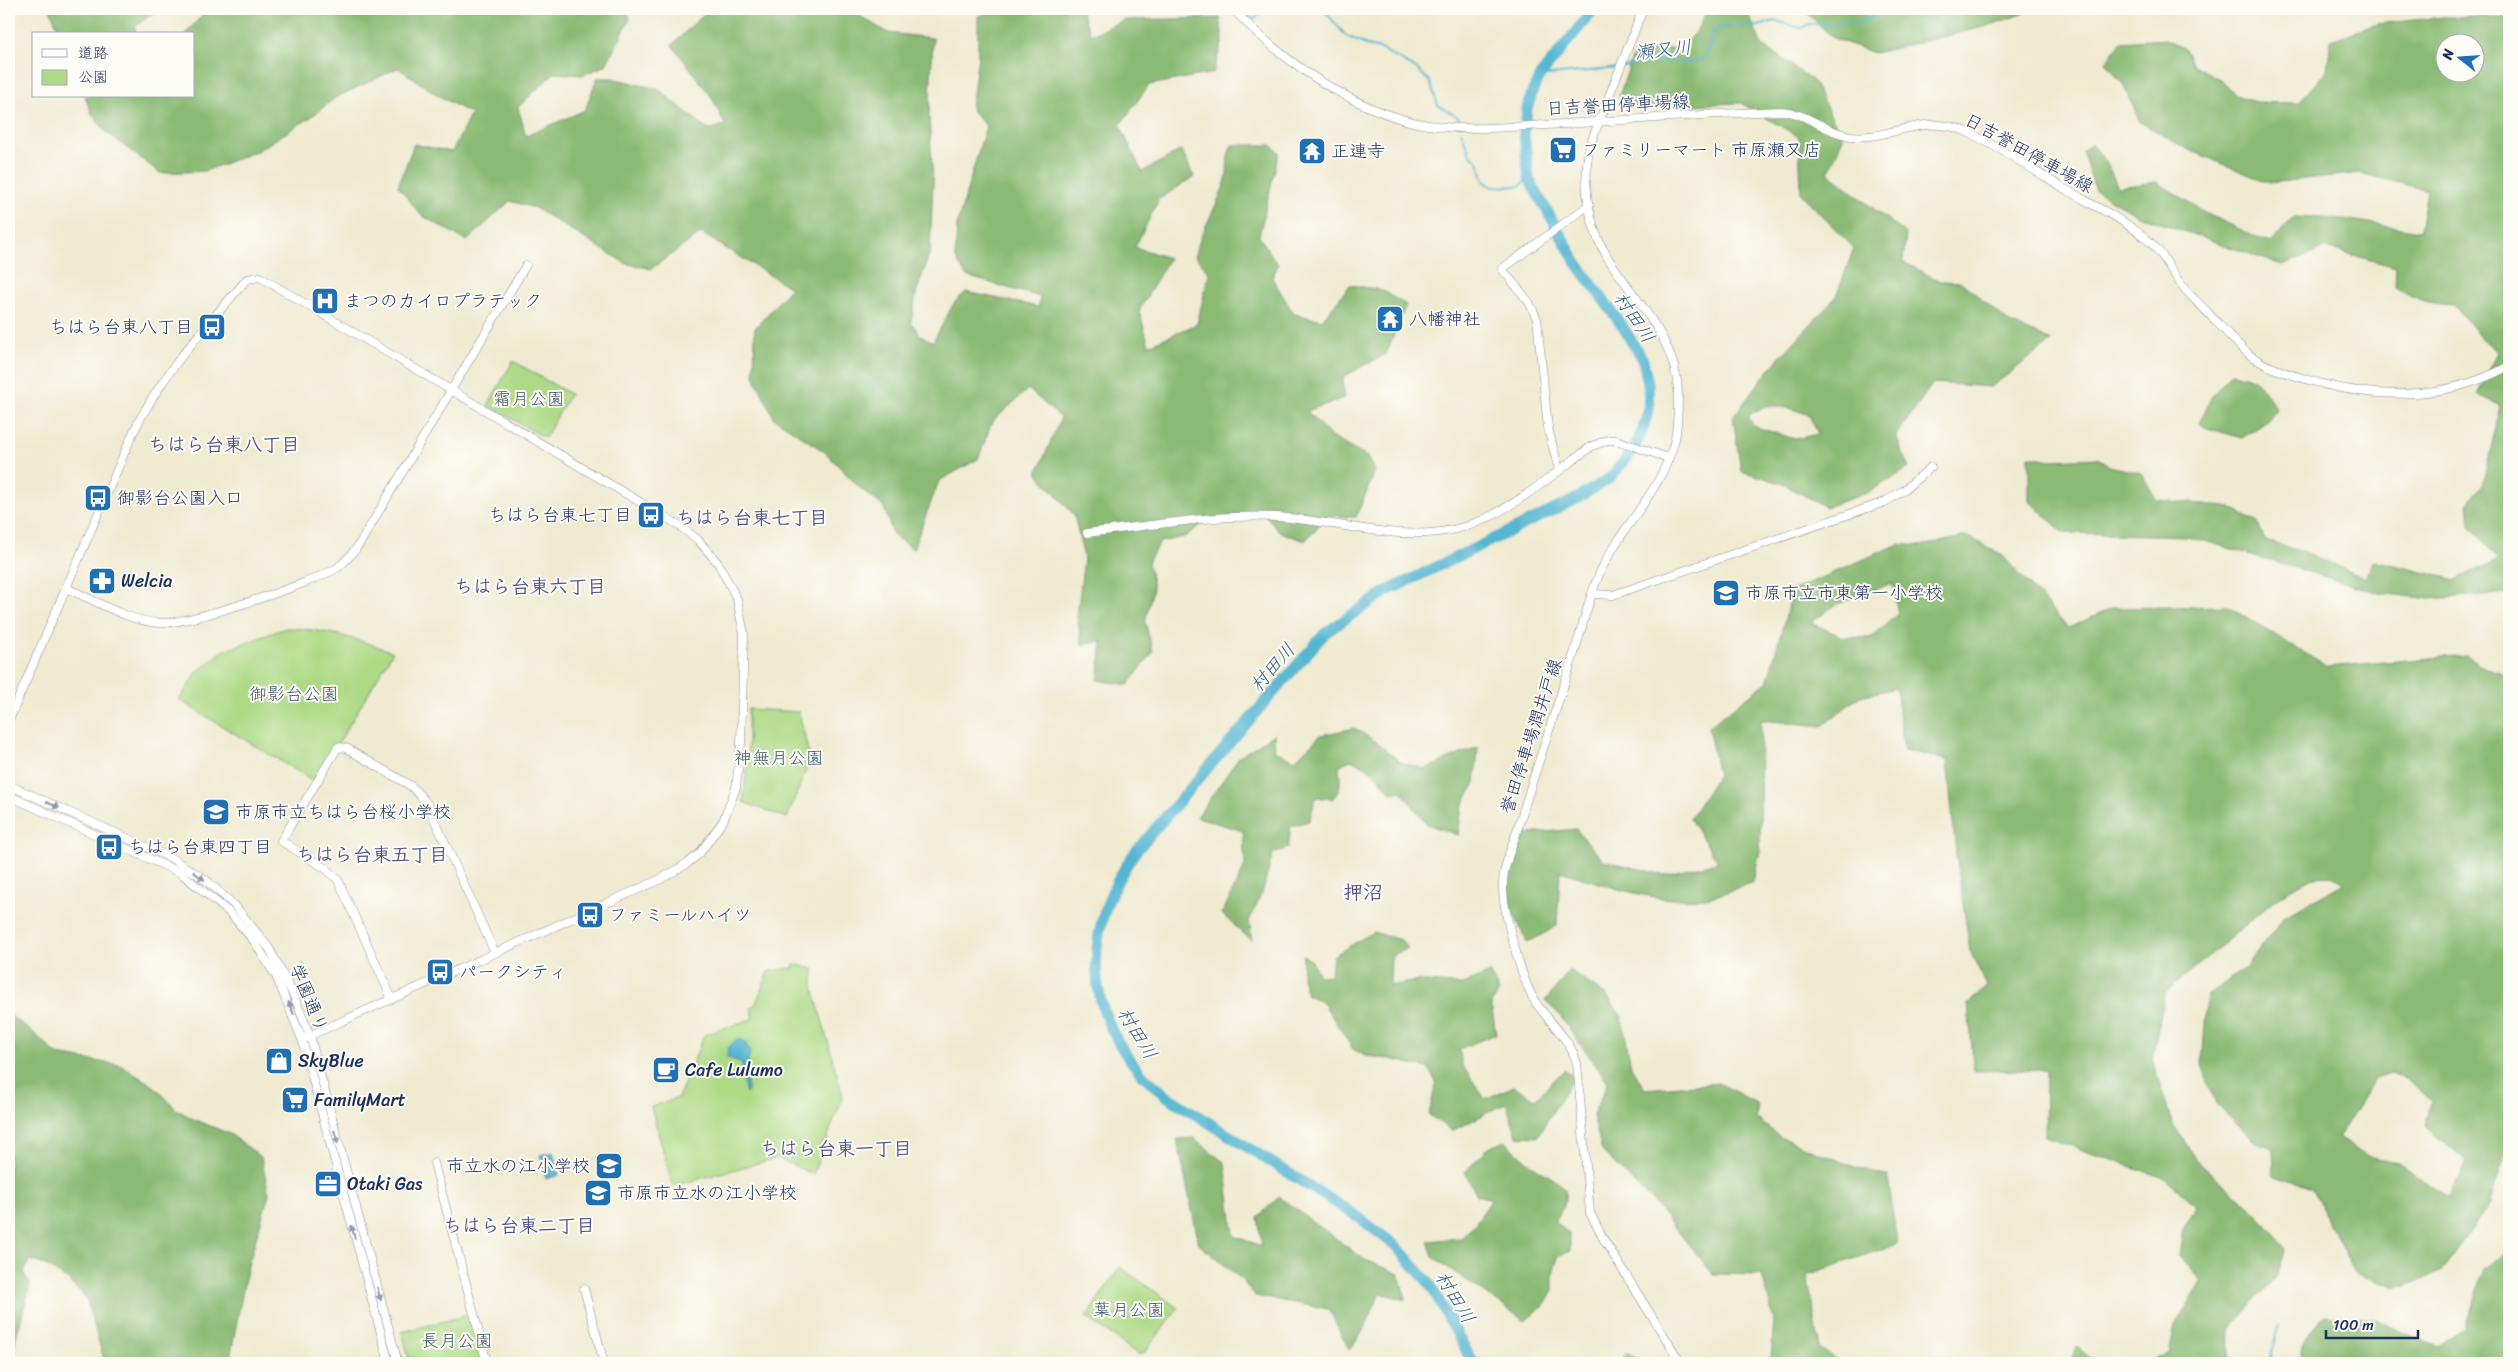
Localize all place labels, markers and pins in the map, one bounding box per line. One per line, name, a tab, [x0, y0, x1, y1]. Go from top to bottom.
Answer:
place label: ファミリーマート 市原瀬又店	[1582, 134, 1821, 166]
place label: 正連寺	[1331, 135, 1385, 167]
supermarket icon: ファミリーマート 市原瀬又店	[1548, 135, 1578, 165]
temple icon: 正連寺	[1297, 136, 1327, 166]
place label: まつのカイロプラテック	[344, 285, 542, 317]
hospital icon: まつのカイロプラテック	[310, 286, 340, 316]
place label: 八幡神社	[1409, 303, 1481, 335]
temple icon: 八幡神社	[1375, 304, 1405, 334]
place label: ちはら台東八丁目	[49, 311, 193, 343]
bus stop icon: ちはら台東八丁目	[197, 312, 227, 342]
place label: 御影台公園入口	[117, 482, 243, 514]
bus stop icon: 御影台公園入口	[83, 483, 113, 513]
place label: ちはら台東七丁目	[488, 499, 632, 531]
bus stop icon: ちはら台東七丁目	[636, 500, 666, 530]
place label: Welcia	[121, 565, 172, 597]
pharmacy icon: Welcia	[87, 566, 117, 596]
place label: 市原市立市東第一小学校	[1745, 577, 1943, 609]
school or university icon: 市原市立市東第一小学校	[1711, 578, 1741, 608]
place label: 市原市立ちはら台桜小学校	[235, 796, 451, 828]
school or university icon: 市原市立ちはら台桜小学校	[201, 797, 231, 827]
place label: ちはら台東四丁目	[128, 831, 272, 863]
bus stop icon: ちはら台東四丁目	[94, 832, 124, 862]
place label: ファミールハイツ	[609, 899, 752, 931]
bus stop icon: ファミールハイツ	[575, 900, 605, 930]
place label: パークシティ	[459, 956, 567, 988]
bus stop icon: パークシティ	[425, 957, 455, 987]
place label: SkyBlue	[298, 1045, 364, 1077]
shop icon: SkyBlue	[264, 1046, 294, 1076]
place label: Cafe Lulumo	[685, 1054, 783, 1086]
cafe icon: Cafe Lulumo	[651, 1055, 681, 1085]
place label: FamilyMart	[314, 1084, 406, 1116]
supermarket icon: FamilyMart	[280, 1085, 310, 1115]
place label: 市立水の江小学校	[446, 1150, 590, 1182]
school or university icon: 市立水の江小学校	[594, 1151, 624, 1181]
place label: Otaki Gas	[347, 1168, 423, 1200]
office icon: Otaki Gas	[313, 1169, 343, 1199]
place label: 市原市立水の江小学校	[617, 1177, 797, 1209]
school or university icon: 市原市立水の江小学校	[583, 1178, 613, 1208]

